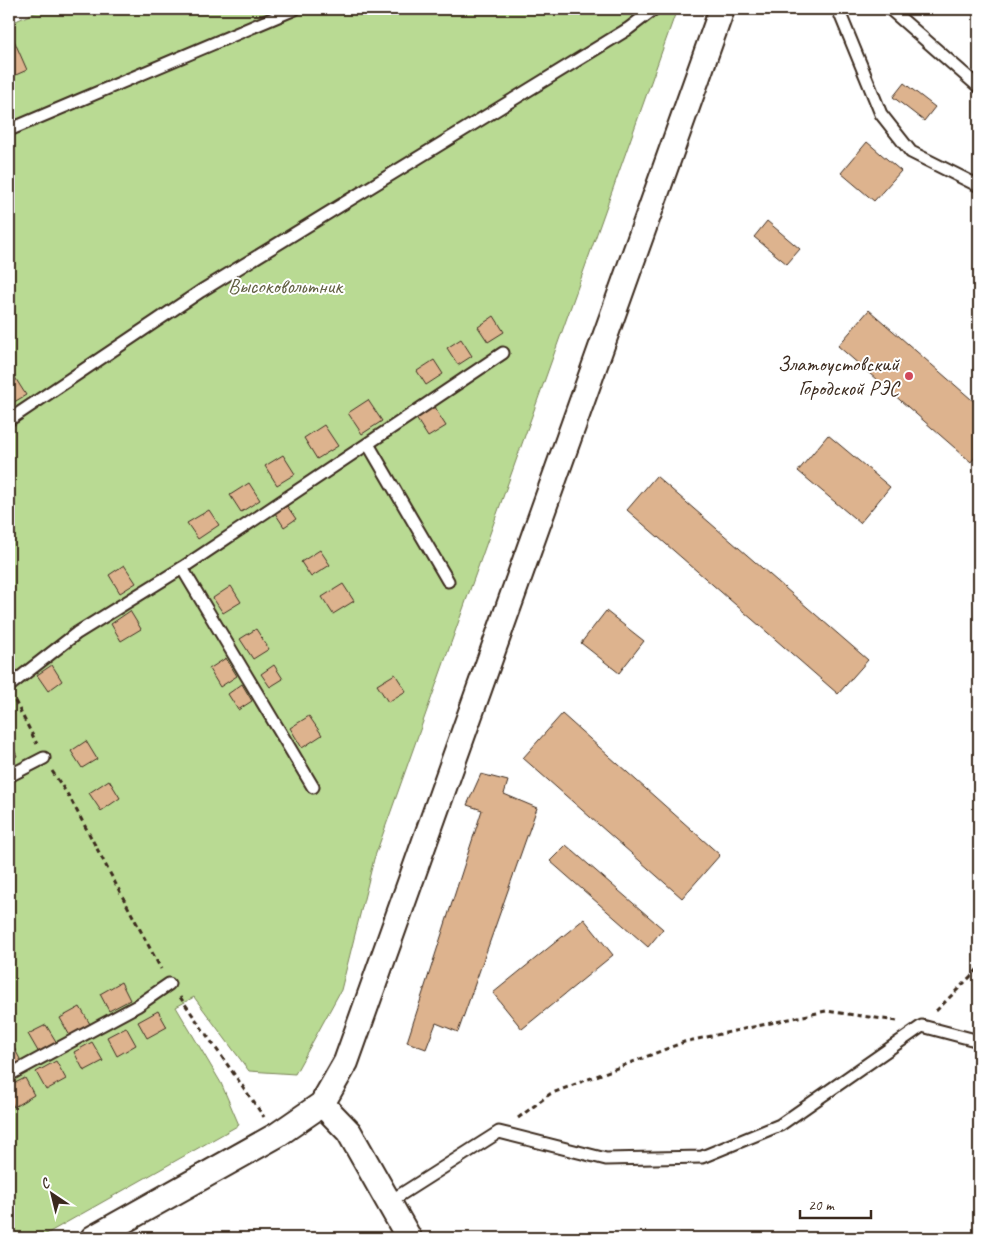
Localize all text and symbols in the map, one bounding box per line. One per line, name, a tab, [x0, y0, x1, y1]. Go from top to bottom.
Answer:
park label: Высоковольтник	[228, 273, 344, 299]
place label: Златоустовский Городской РЭС	[777, 351, 901, 401]
marker: Златоустовский Городской РЭС	[903, 370, 915, 382]
north arrow	[28, 1170, 78, 1220]
text: С	[37, 1174, 54, 1193]
scale bar	[800, 1187, 872, 1219]
text: 20 m	[808, 1196, 835, 1215]

